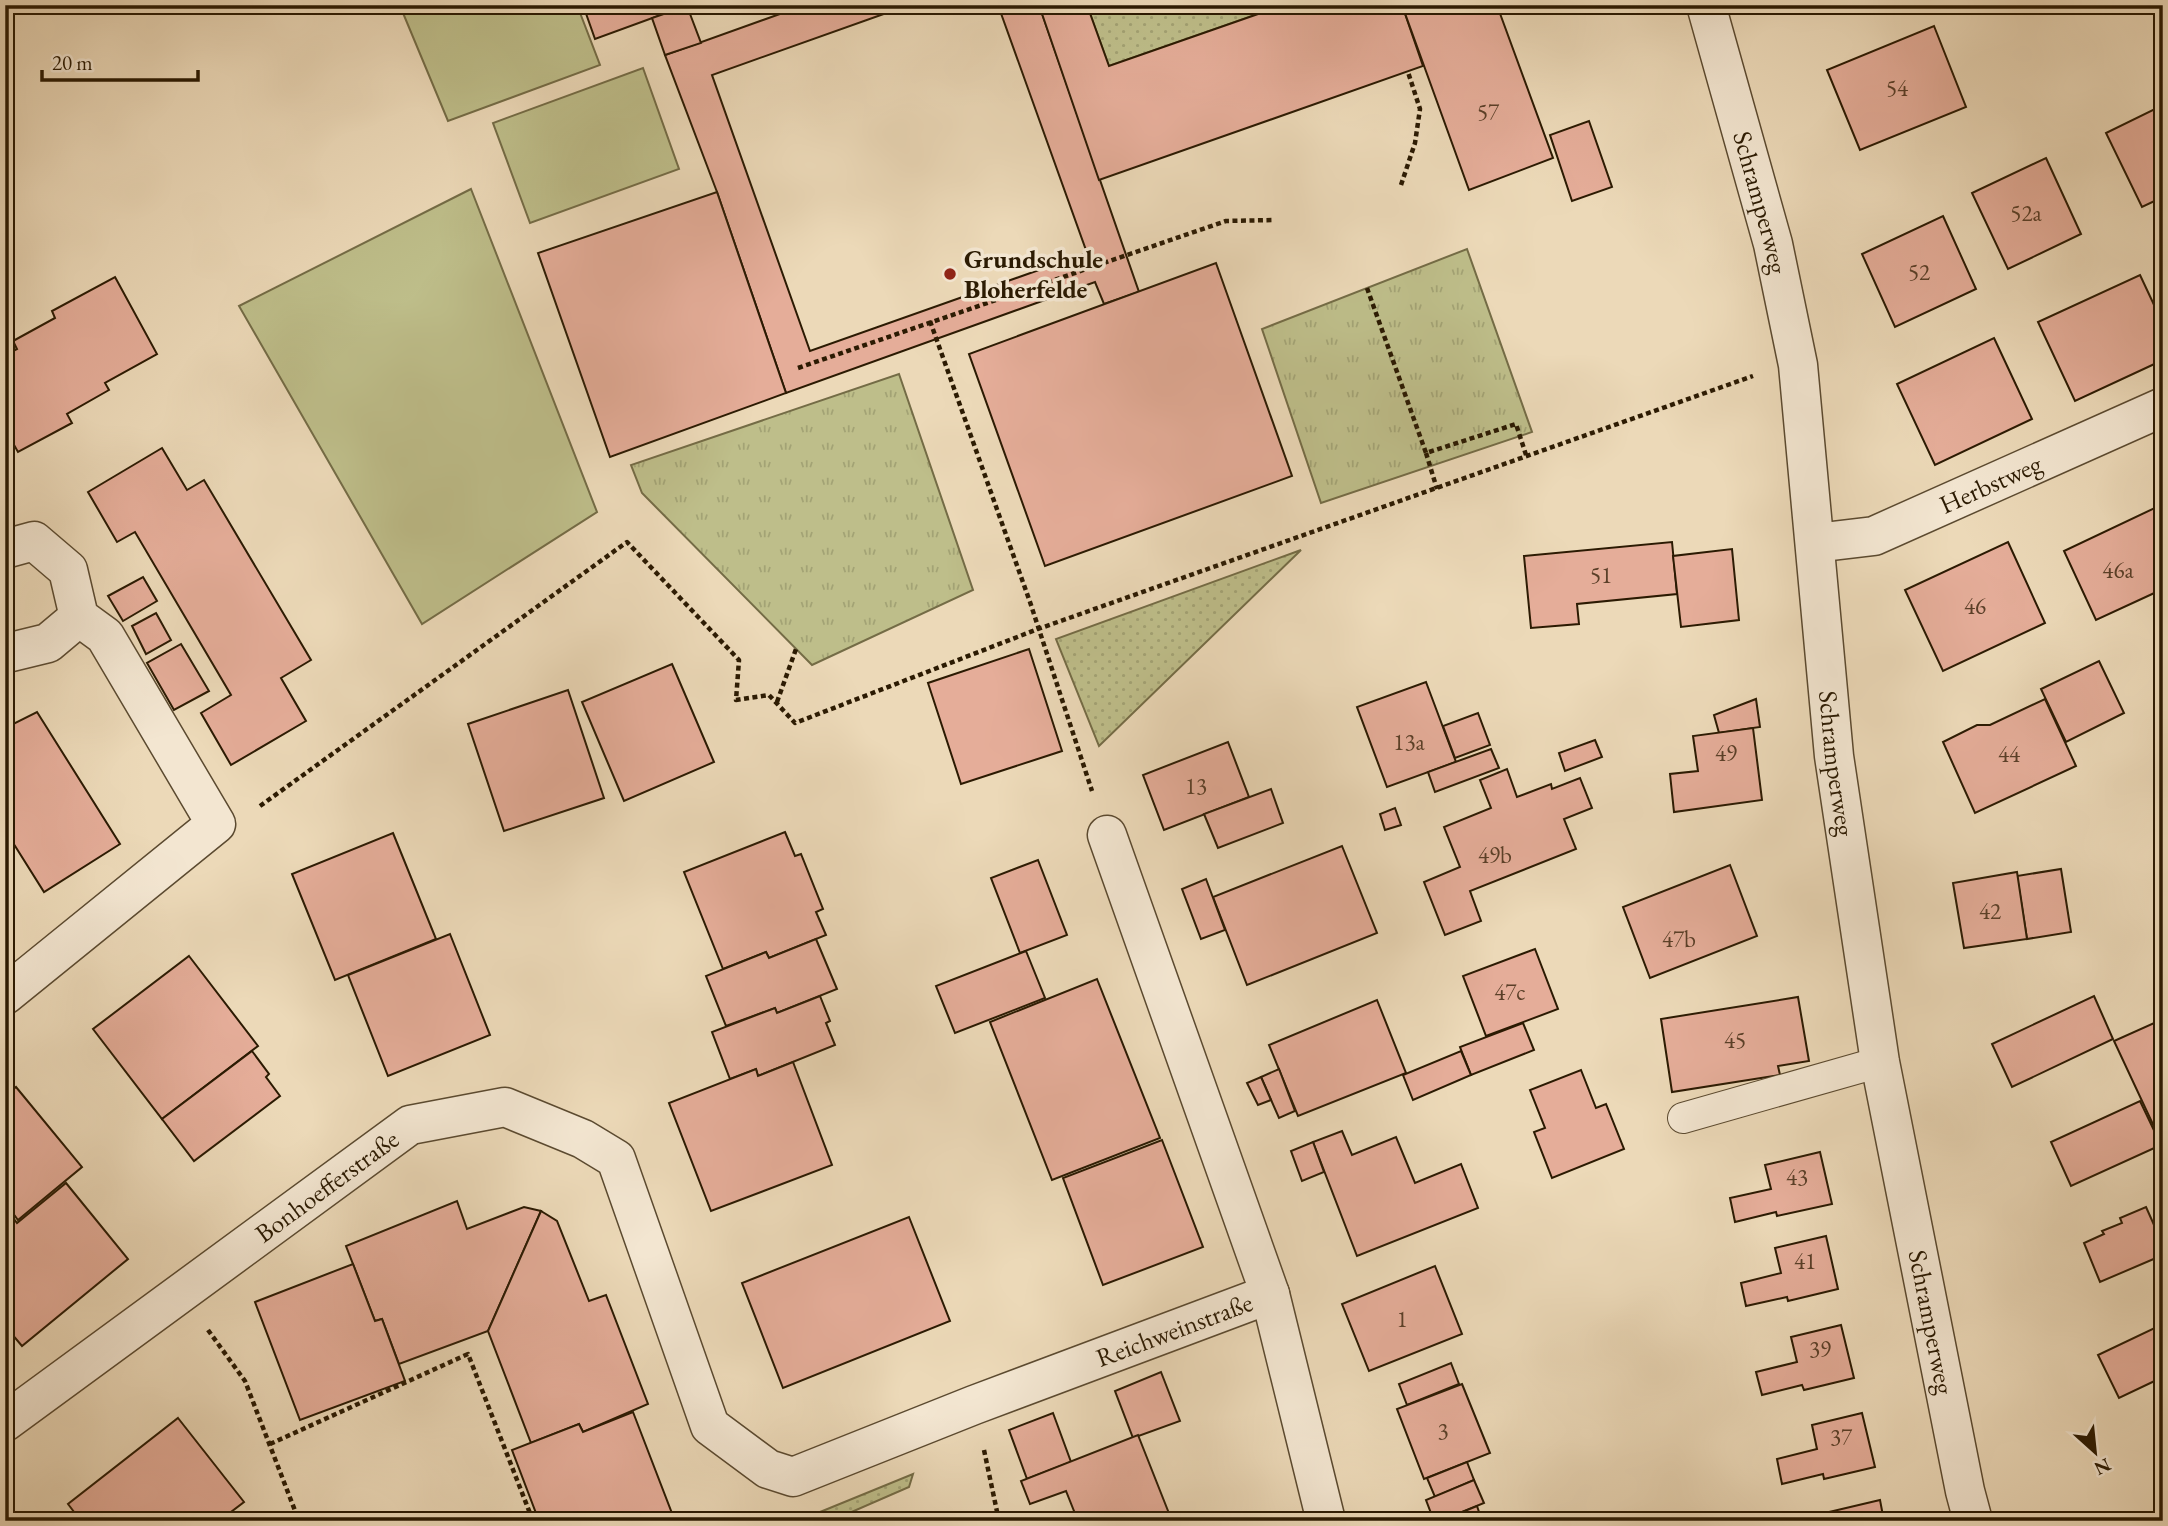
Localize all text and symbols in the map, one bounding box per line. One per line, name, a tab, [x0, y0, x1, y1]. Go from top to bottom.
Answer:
scale bar	[42, 38, 198, 82]
text: 20 m	[52, 49, 93, 76]
house number: 54	[1886, 73, 1909, 103]
house number: 57	[1477, 97, 1500, 127]
street label: Schramperweg	[1725, 127, 1796, 277]
house number: 52a	[2010, 198, 2042, 228]
place label: Grundschule Bloherfelde	[964, 242, 1103, 306]
house number: 52	[1908, 257, 1930, 287]
marker: Grundschule Bloherfelde	[942, 266, 958, 282]
street label: Herbstweg	[1934, 446, 2048, 522]
house number: 46a	[2102, 555, 2134, 585]
house number: 51	[1590, 560, 1612, 590]
house number: 46	[1964, 591, 1986, 621]
street label: Schramperweg	[1811, 689, 1863, 839]
house number: 13a	[1393, 727, 1425, 757]
house number: 49	[1715, 738, 1737, 768]
house number: 44	[1998, 739, 2021, 769]
house number: 13	[1185, 771, 1207, 801]
house number: 49b	[1478, 840, 1512, 870]
house number: 42	[1979, 896, 2001, 926]
house number: 47b	[1662, 924, 1696, 954]
house number: 47c	[1494, 977, 1526, 1007]
house number: 45	[1724, 1025, 1746, 1055]
street label: Bonhoefferstraße	[248, 1122, 405, 1250]
house number: 43	[1786, 1162, 1808, 1192]
house number: 41	[1794, 1246, 1816, 1276]
street label: Schramperweg	[1901, 1247, 1963, 1398]
street label: Reichweinstraße	[1091, 1285, 1257, 1375]
house number: 1	[1396, 1304, 1408, 1334]
house number: 39	[1809, 1334, 1831, 1364]
house number: 3	[1437, 1416, 1449, 1446]
north arrow	[2060, 1418, 2130, 1488]
house number: 37	[1830, 1422, 1853, 1452]
text: N	[2089, 1452, 2115, 1482]

